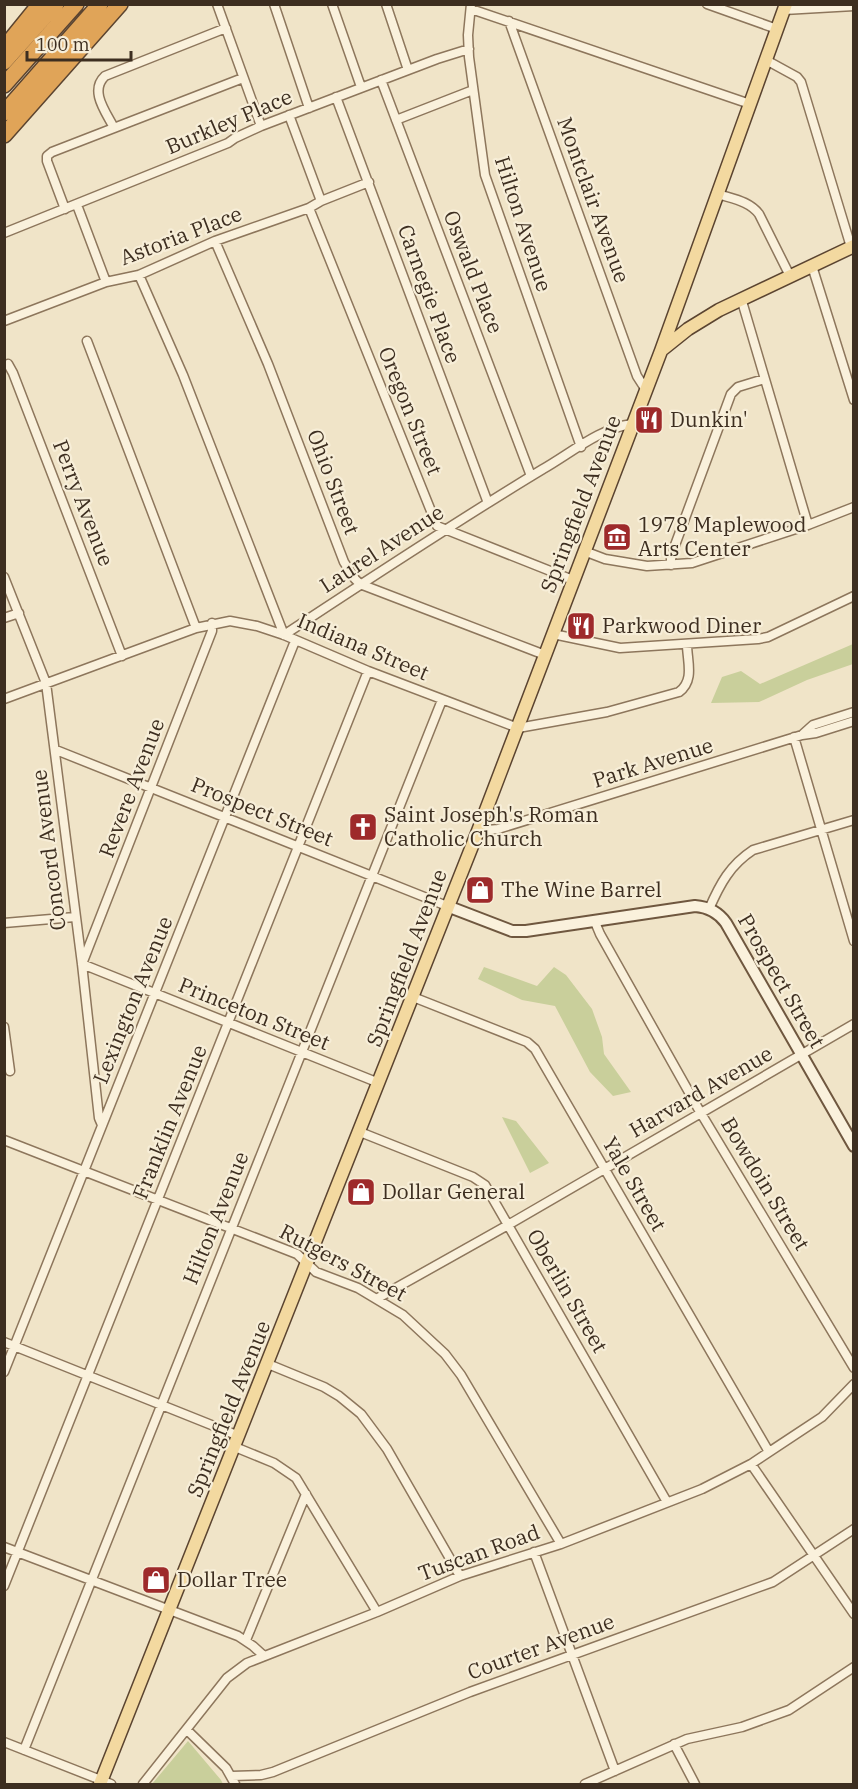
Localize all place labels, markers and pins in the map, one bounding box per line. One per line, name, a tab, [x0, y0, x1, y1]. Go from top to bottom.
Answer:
restaurant icon: Dunkin'	[633, 404, 665, 436]
place label: Dunkin'	[670, 405, 748, 433]
place label: 1978 Maplewood Arts Center	[638, 510, 807, 562]
museum icon: 1978 Maplewood Arts Center	[601, 521, 633, 553]
restaurant icon: Parkwood Diner	[565, 610, 597, 642]
place label: Parkwood Diner	[602, 611, 762, 639]
place label: Saint Joseph's Roman Catholic Church	[384, 800, 599, 852]
church icon: Saint Joseph's Roman Catholic Church	[347, 811, 379, 843]
shop icon: The Wine Barrel	[464, 874, 496, 906]
place label: The Wine Barrel	[501, 875, 662, 903]
shop icon: Dollar General	[345, 1176, 377, 1208]
place label: Dollar General	[382, 1177, 525, 1205]
shop icon: Dollar Tree	[140, 1564, 172, 1596]
place label: Dollar Tree	[177, 1565, 287, 1593]

